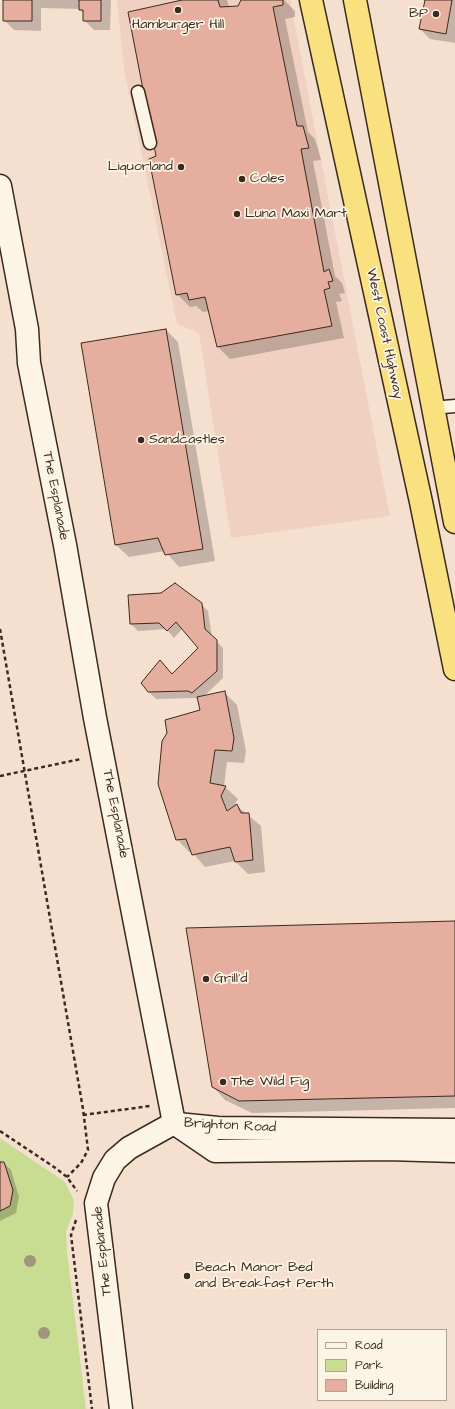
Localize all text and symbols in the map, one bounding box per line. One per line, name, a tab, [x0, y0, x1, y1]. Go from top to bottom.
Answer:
marker: Hamburger Hill	[173, 5, 183, 15]
place label: BP	[409, 6, 428, 22]
marker: BP	[431, 9, 441, 19]
place label: Hamburger Hill	[132, 17, 224, 33]
place label: Liquorland	[108, 159, 173, 175]
marker: Liquorland	[176, 162, 186, 172]
place label: Coles	[250, 171, 285, 187]
marker: Coles	[237, 174, 247, 184]
place label: Luna Maxi Mart	[245, 206, 347, 222]
marker: Luna Maxi Mart	[232, 209, 242, 219]
street label: West Coast Highway	[362, 267, 406, 401]
place label: Sandcastles	[149, 432, 225, 448]
marker: Sandcastles	[136, 435, 146, 445]
street label: The Esplanade	[38, 450, 72, 542]
street label: The Esplanade	[98, 768, 132, 860]
place label: Grill'd	[214, 971, 247, 987]
marker: Grill'd	[201, 974, 211, 984]
place label: The Wild Fig	[231, 1074, 309, 1090]
marker: The Wild Fig	[218, 1077, 228, 1087]
street label: Brighton Road	[184, 1115, 276, 1137]
street label: The Esplanade	[90, 1205, 116, 1297]
place label: Beach Manor Bed and Breakfast Perth	[195, 1260, 333, 1292]
marker: Beach Manor Bed and Breakfast Perth	[182, 1271, 192, 1281]
legend	[317, 1329, 447, 1401]
text: Road	[355, 1337, 383, 1354]
text: Park	[355, 1357, 383, 1374]
text: Building	[355, 1377, 393, 1394]

